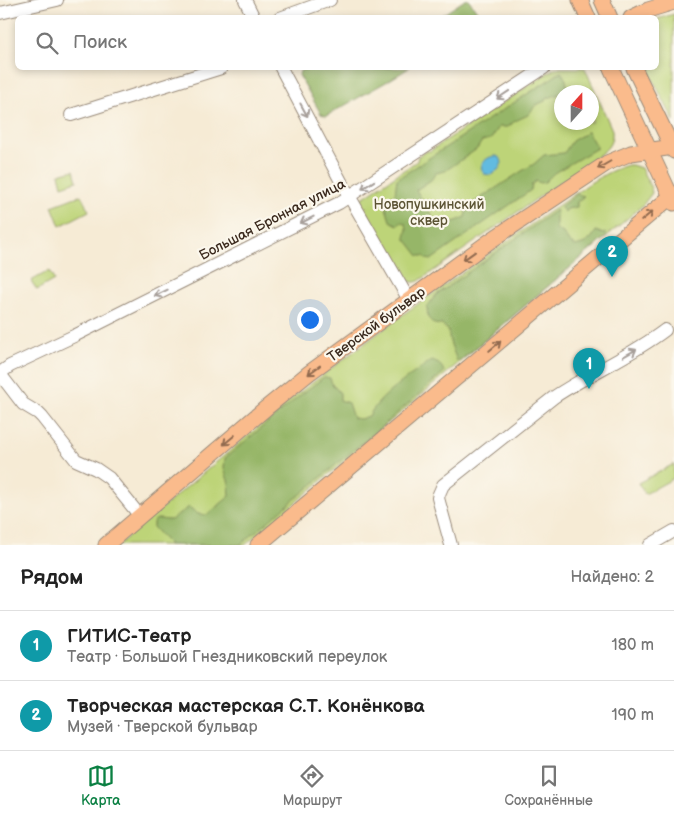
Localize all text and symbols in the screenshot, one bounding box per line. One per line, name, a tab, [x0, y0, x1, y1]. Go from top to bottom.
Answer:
search box	[15, 15, 659, 70]
icon: search	[33, 29, 61, 57]
text: Поиск	[73, 31, 127, 54]
north arrow	[554, 85, 599, 130]
one-way arrow	[497, 90, 511, 100]
one-way arrow	[299, 103, 309, 118]
one-way arrow	[597, 160, 611, 170]
street label: Большая Бронная улица	[196, 175, 349, 264]
one-way arrow	[361, 179, 375, 190]
park label: Новопушкинский сквер	[374, 196, 485, 229]
one-way arrow	[641, 211, 654, 222]
one-way arrow	[299, 215, 314, 225]
pin: 2	[596, 236, 628, 277]
one-way arrow	[463, 251, 477, 261]
street label: Тверской бульвар	[324, 283, 429, 366]
one-way arrow	[154, 288, 169, 298]
your location	[297, 307, 323, 333]
one-way arrow	[488, 340, 501, 351]
one-way arrow	[622, 347, 637, 357]
pin: 1	[573, 348, 605, 389]
one-way arrow	[307, 365, 321, 375]
one-way arrow	[222, 434, 235, 445]
text: Рядом	[20, 565, 83, 590]
text: Найдено: 2	[570, 568, 654, 587]
text: ГИТИС-Театр	[67, 625, 191, 648]
text: 1	[33, 636, 39, 655]
text: 180 m	[612, 636, 654, 655]
text: Театр · Большой Гнездниковский переулок	[67, 648, 387, 667]
text: Творческая мастерская С.Т. Конёнкова	[67, 695, 425, 718]
text: 2	[31, 706, 41, 725]
text: 190 m	[612, 706, 654, 725]
text: Музей · Тверской бульвар	[67, 718, 257, 737]
tab: Карта	[81, 762, 121, 809]
tab: Маршрут	[283, 762, 342, 809]
tab: Сохранённые	[504, 762, 593, 809]

